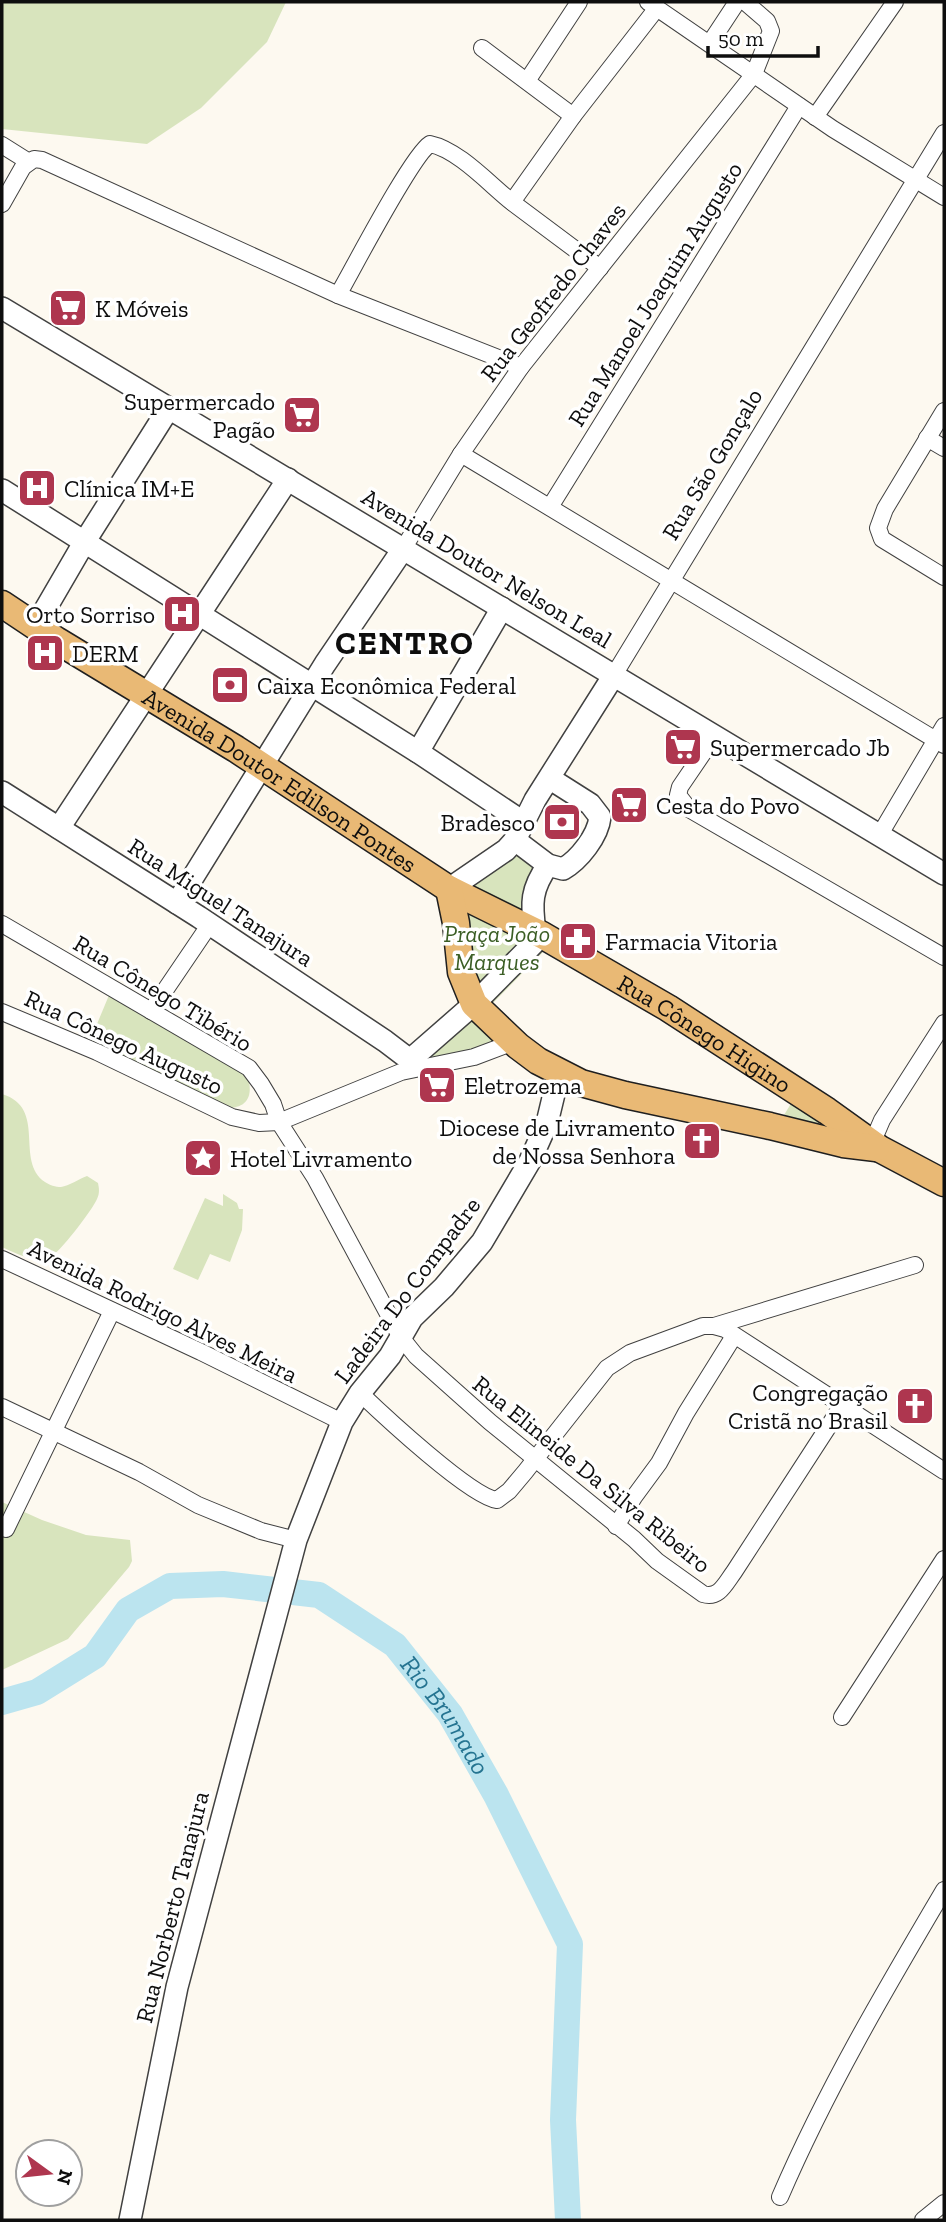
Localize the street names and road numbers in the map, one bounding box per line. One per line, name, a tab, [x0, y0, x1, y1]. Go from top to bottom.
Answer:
street label: Rua Manoel Joaquim Augusto	[562, 156, 748, 432]
street label: Rua Geofredo Chaves	[474, 197, 632, 387]
street label: Rua São Gonçalo	[655, 383, 769, 545]
street label: Avenida Doutor Nelson Leal	[357, 482, 617, 654]
street label: Avenida Doutor Edilson Pontes	[138, 682, 422, 878]
street label: Rua Miguel Tanajura	[123, 831, 319, 973]
street label: Rua Cônego Tibério	[68, 928, 258, 1058]
street label: Rua Cônego Higino	[613, 968, 797, 1099]
street label: Rua Cônego Augusto	[20, 983, 228, 1101]
street label: Ladeira Do Compadre	[328, 1191, 486, 1389]
street label: Avenida Rodrigo Alves Meira	[24, 1233, 303, 1389]
street label: Rua Elineide Da Silva Ribeiro	[467, 1369, 717, 1579]
street label: Rua Norberto Tanajura	[129, 1788, 215, 2026]

